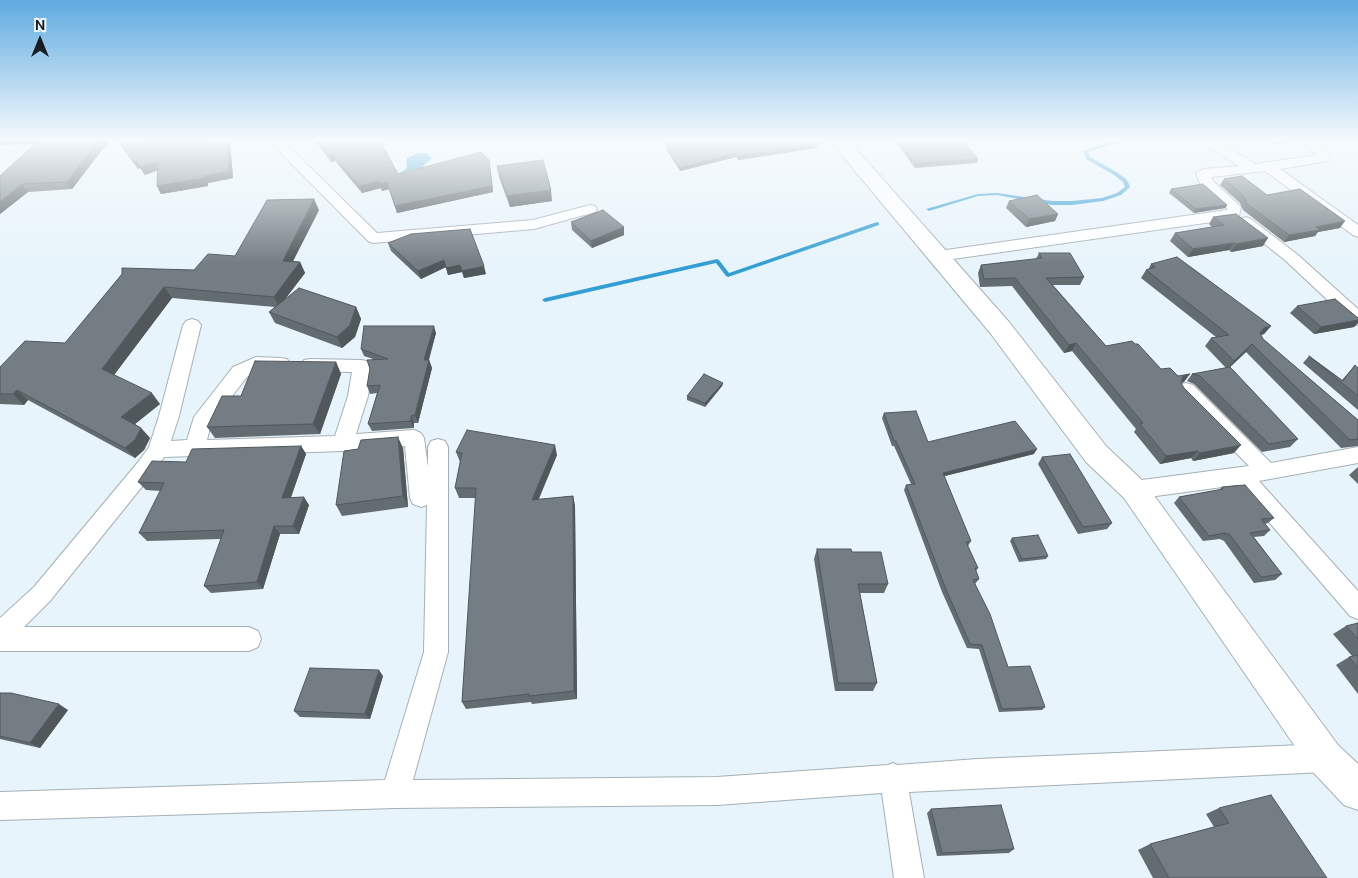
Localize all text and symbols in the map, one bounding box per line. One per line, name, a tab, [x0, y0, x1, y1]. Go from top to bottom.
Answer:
north arrow	[15, 15, 65, 65]
text: N	[35, 16, 45, 34]

